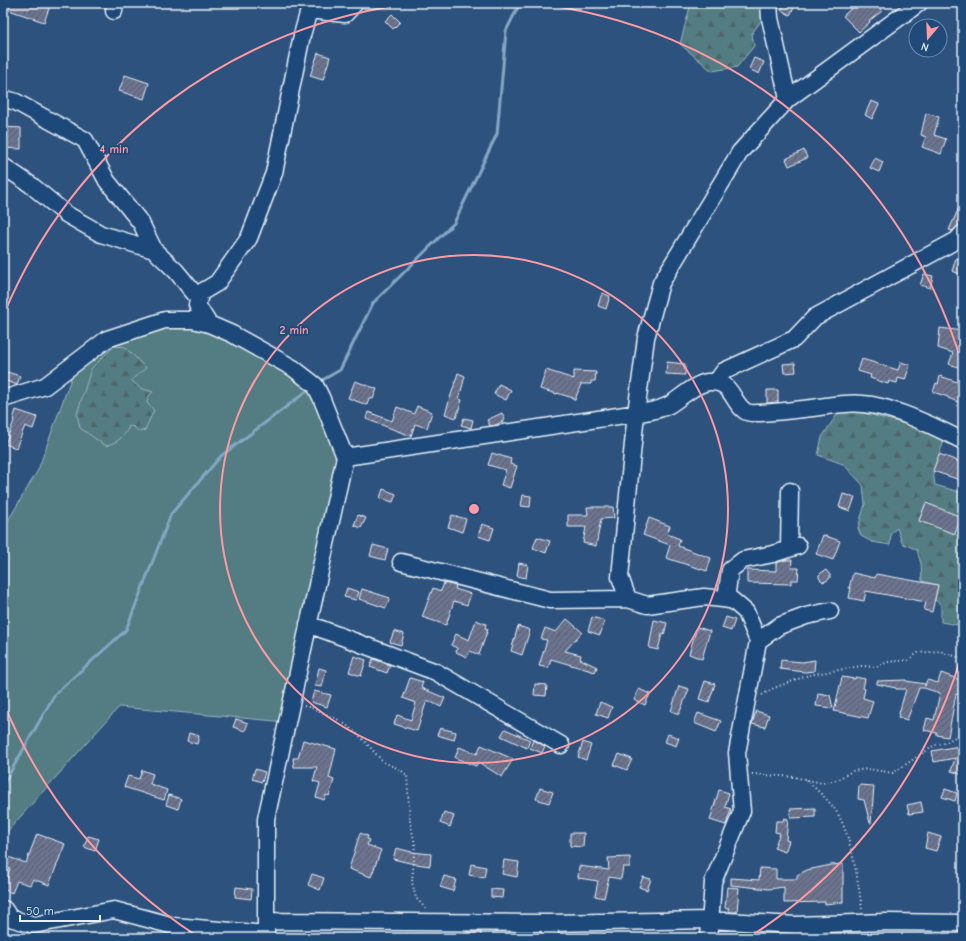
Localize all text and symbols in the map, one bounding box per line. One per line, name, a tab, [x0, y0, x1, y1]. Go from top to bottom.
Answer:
north arrow	[908, 18, 948, 58]
text: N	[919, 40, 930, 54]
text: 4 min	[100, 142, 128, 156]
text: 2 min	[279, 323, 309, 337]
centre of rings	[467, 502, 481, 516]
scale bar	[20, 897, 100, 923]
text: 50 m	[26, 904, 54, 918]

